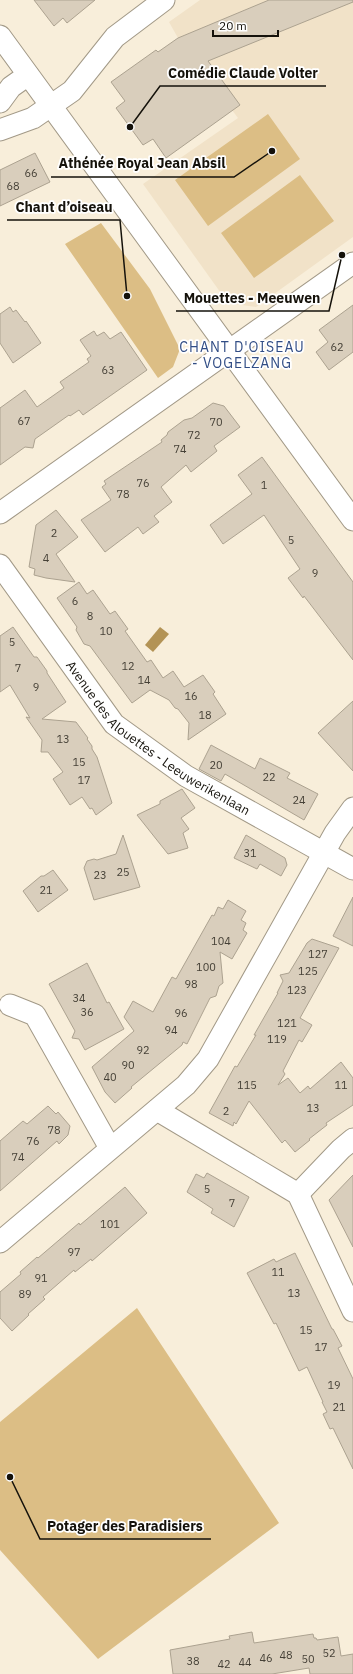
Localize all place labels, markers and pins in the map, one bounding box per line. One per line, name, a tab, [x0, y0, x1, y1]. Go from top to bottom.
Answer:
callout: Comédie Claude Volter	[160, 60, 326, 86]
callout: Athénée Royal Jean Absil	[51, 151, 234, 177]
callout: Chant d’oiseau	[7, 194, 120, 220]
callout: Mouettes - Meeuwen	[176, 285, 329, 311]
callout: Potager des Paradisiers	[40, 1513, 211, 1539]

